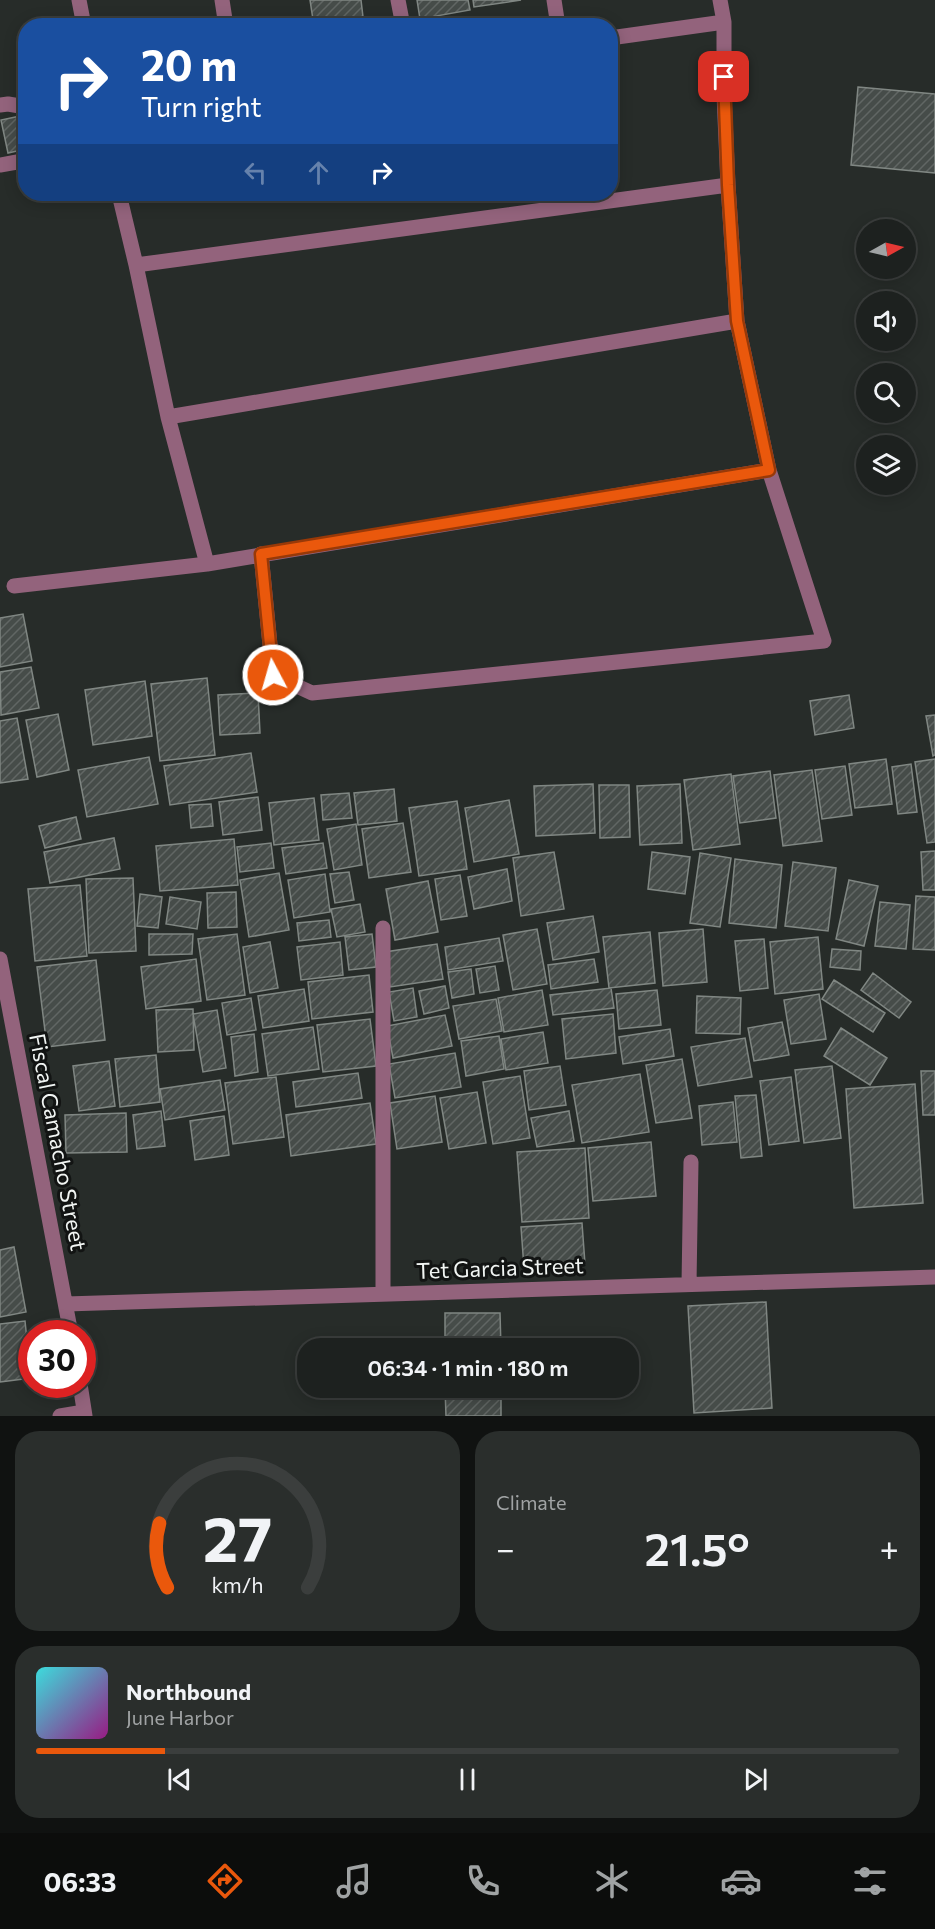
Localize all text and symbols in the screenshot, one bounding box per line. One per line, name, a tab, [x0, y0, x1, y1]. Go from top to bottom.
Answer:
text: 20 m	[141, 38, 237, 90]
icon: right	[42, 42, 120, 120]
pin	[698, 51, 749, 102]
icon: arrive	[707, 60, 740, 93]
text: Turn right	[141, 90, 261, 123]
icon: left	[239, 156, 272, 189]
icon: ahead	[302, 156, 335, 189]
icon: right	[365, 156, 398, 189]
north arrow	[856, 219, 916, 279]
map controls	[856, 219, 916, 495]
button: sound	[856, 291, 916, 351]
button: search	[856, 363, 916, 423]
button: layers	[856, 435, 916, 495]
position arrow	[241, 643, 305, 707]
street label: Fiscal Camacho Street	[24, 1031, 93, 1253]
street label: Tet Garcia Street	[416, 1251, 584, 1284]
speed limit sign: 30	[18, 1320, 96, 1398]
text: 06:34 · 1 min · 180 m	[368, 1354, 568, 1381]
text: Climate	[496, 1490, 566, 1514]
text: 27	[203, 1499, 272, 1575]
text: 21.5°	[645, 1520, 750, 1575]
text: −	[496, 1527, 515, 1568]
text: +	[880, 1527, 899, 1568]
text: km/h	[211, 1571, 264, 1597]
text: Northbound	[126, 1678, 251, 1705]
text: June Harbor	[126, 1705, 234, 1729]
icon: previous	[163, 1763, 196, 1796]
icon: pause	[451, 1763, 484, 1796]
icon: next	[739, 1763, 772, 1796]
icon: directions	[204, 1860, 246, 1902]
icon: music	[333, 1860, 375, 1902]
icon: phone	[462, 1860, 504, 1902]
icon: climate	[591, 1860, 633, 1902]
icon: car	[720, 1860, 762, 1902]
icon: filters	[849, 1860, 891, 1902]
text: 06:33	[44, 1865, 117, 1898]

